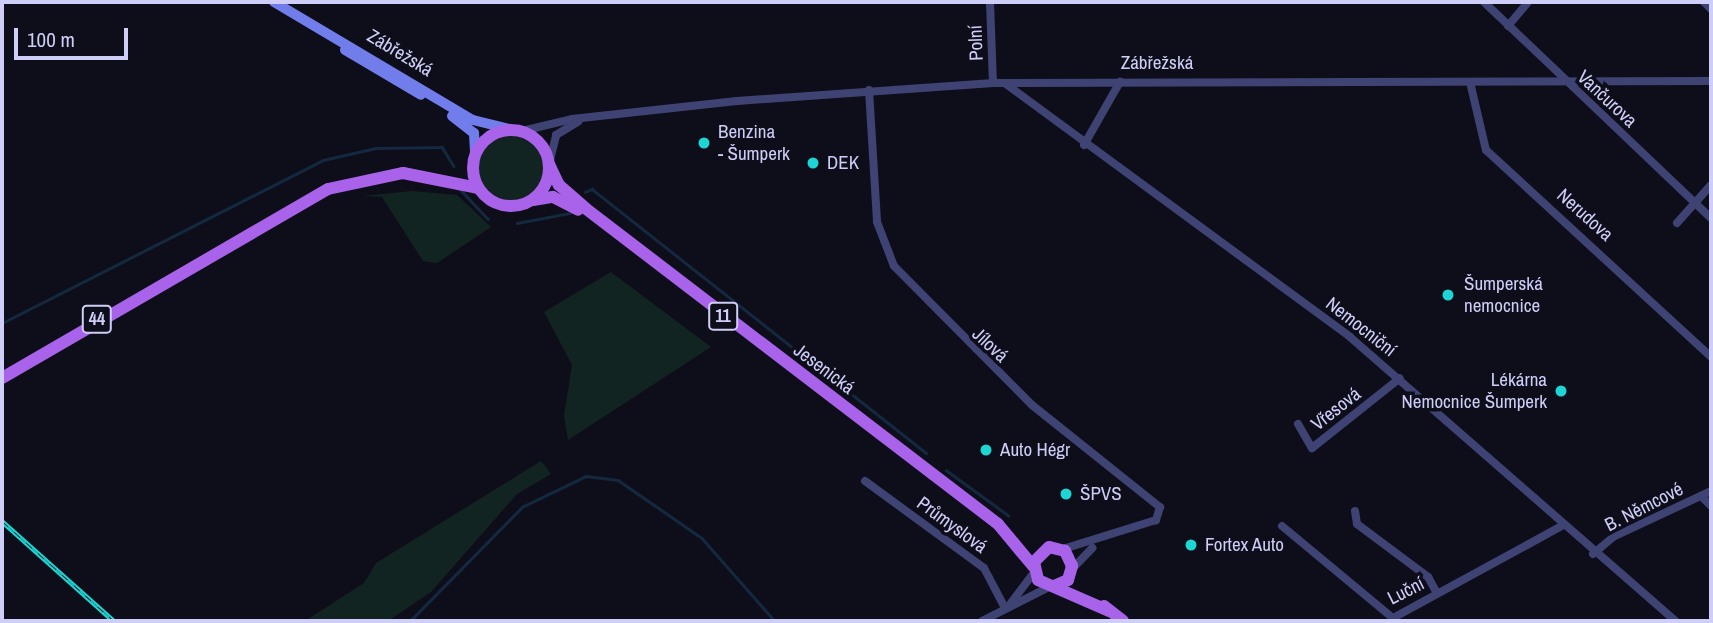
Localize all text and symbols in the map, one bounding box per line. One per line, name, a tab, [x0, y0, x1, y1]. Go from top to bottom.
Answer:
scale bar	[18, 14, 131, 58]
street label: Zábřežská	[363, 24, 437, 82]
text: 100 m	[27, 25, 75, 54]
street label: Polní	[964, 25, 988, 61]
street label: Zábřežská	[1121, 52, 1193, 74]
street label: Vančurova	[1572, 66, 1642, 132]
place label: Benzina - Šumperk	[718, 121, 790, 165]
marker: Benzina - Šumperk	[696, 135, 712, 151]
place label: DEK	[827, 152, 859, 174]
marker: DEK	[805, 155, 821, 171]
street label: Nerudova	[1552, 184, 1618, 246]
place label: Šumperská nemocnice	[1464, 273, 1543, 317]
marker: Šumperská nemocnice	[1438, 285, 1458, 305]
street label: Nemocniční	[1321, 292, 1401, 362]
road number: 11	[707, 302, 739, 330]
road number: 44	[81, 304, 113, 334]
street label: Jílová	[967, 323, 1013, 367]
street label: Jesenická	[789, 339, 859, 399]
place label: Lékárna Nemocnice Šumperk	[1402, 369, 1547, 413]
street label: Vřesová	[1307, 383, 1365, 435]
marker: Lékárna Nemocnice Šumperk	[1553, 383, 1569, 399]
place label: Auto Hégr	[1000, 439, 1070, 461]
marker: Auto Hégr	[978, 442, 994, 458]
street label: B. Němcové	[1601, 478, 1687, 536]
place label: ŠPVS	[1080, 483, 1122, 505]
marker: ŠPVS	[1058, 486, 1074, 502]
street label: Průmyslová	[912, 492, 992, 558]
place label: Fortex Auto	[1205, 534, 1285, 556]
marker: Fortex Auto	[1183, 537, 1199, 553]
street label: Luční	[1384, 572, 1428, 610]

